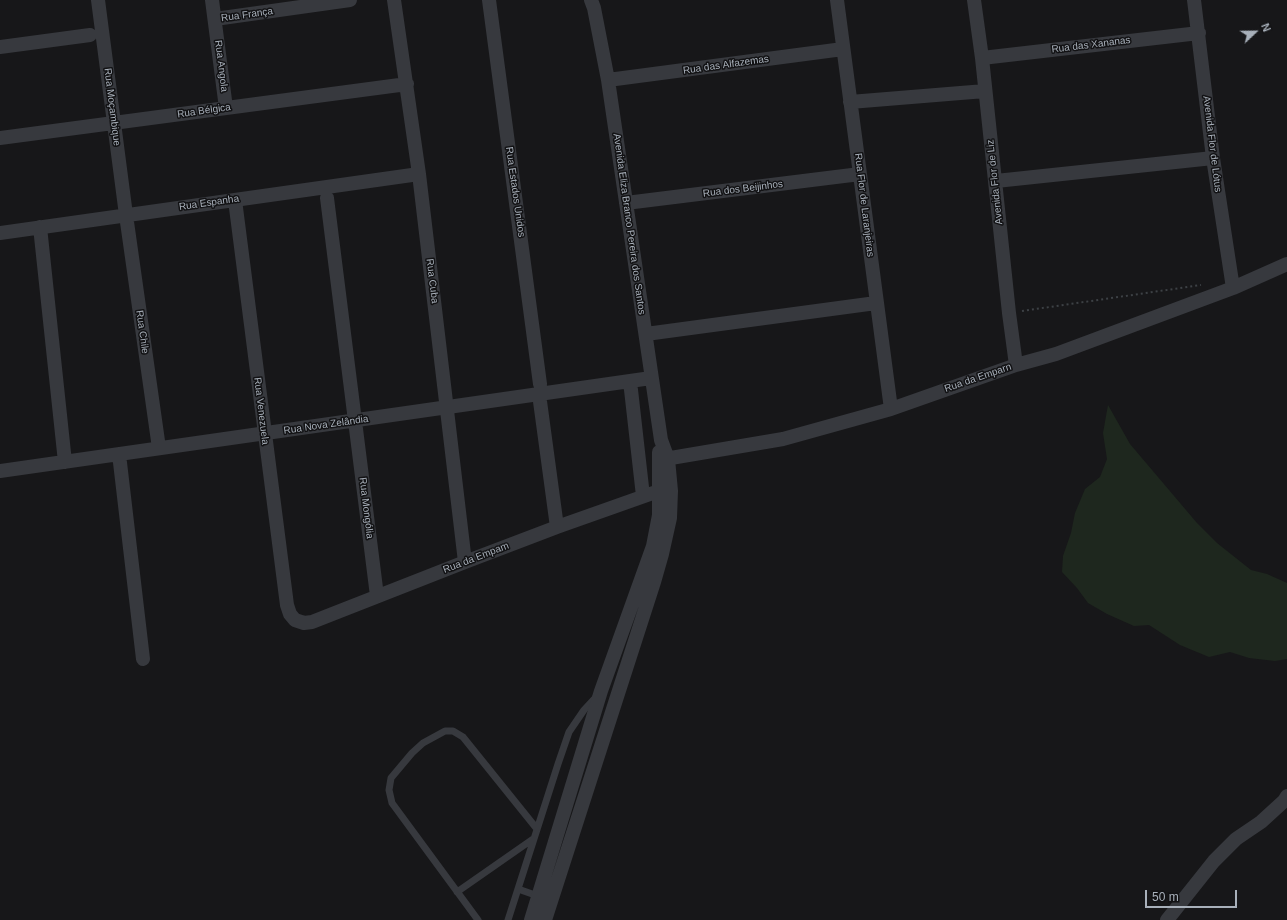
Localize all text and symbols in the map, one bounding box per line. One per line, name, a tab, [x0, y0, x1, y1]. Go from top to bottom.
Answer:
street label: Rua França	[220, 5, 274, 25]
north arrow	[1235, 12, 1275, 52]
text: N	[1259, 22, 1273, 33]
street label: Rua das Xananas	[1051, 34, 1131, 56]
street label: Rua Angola	[212, 39, 230, 93]
street label: Rua das Alfazemas	[682, 53, 770, 77]
street label: Rua Moçambique	[101, 67, 123, 147]
street label: Avenida Flor de Lótus	[1200, 95, 1224, 193]
street label: Rua Bélgica	[176, 101, 232, 121]
street label: Avenida Eliza Branco Pereira dos Santos	[610, 133, 648, 315]
street label: Avenida Flor de Liz	[985, 139, 1005, 225]
street label: Rua Estados Unidos	[503, 146, 527, 238]
street label: Rua Flor de Laranjeiras	[852, 152, 876, 258]
street label: Rua dos Beijinhos	[702, 178, 784, 200]
street label: Rua Espanha	[178, 193, 240, 213]
street label: Rua Cuba	[423, 258, 441, 304]
street label: Rua Chile	[133, 309, 151, 355]
street label: Rua da Emparn	[943, 361, 1013, 395]
street label: Rua Venezuela	[251, 377, 271, 445]
street label: Rua Nova Zelândia	[283, 413, 369, 437]
street label: Rua Mongólia	[356, 477, 376, 539]
street label: Rua da Empam	[441, 540, 511, 576]
scale bar	[1147, 882, 1239, 908]
text: 50 m	[1152, 890, 1179, 904]

